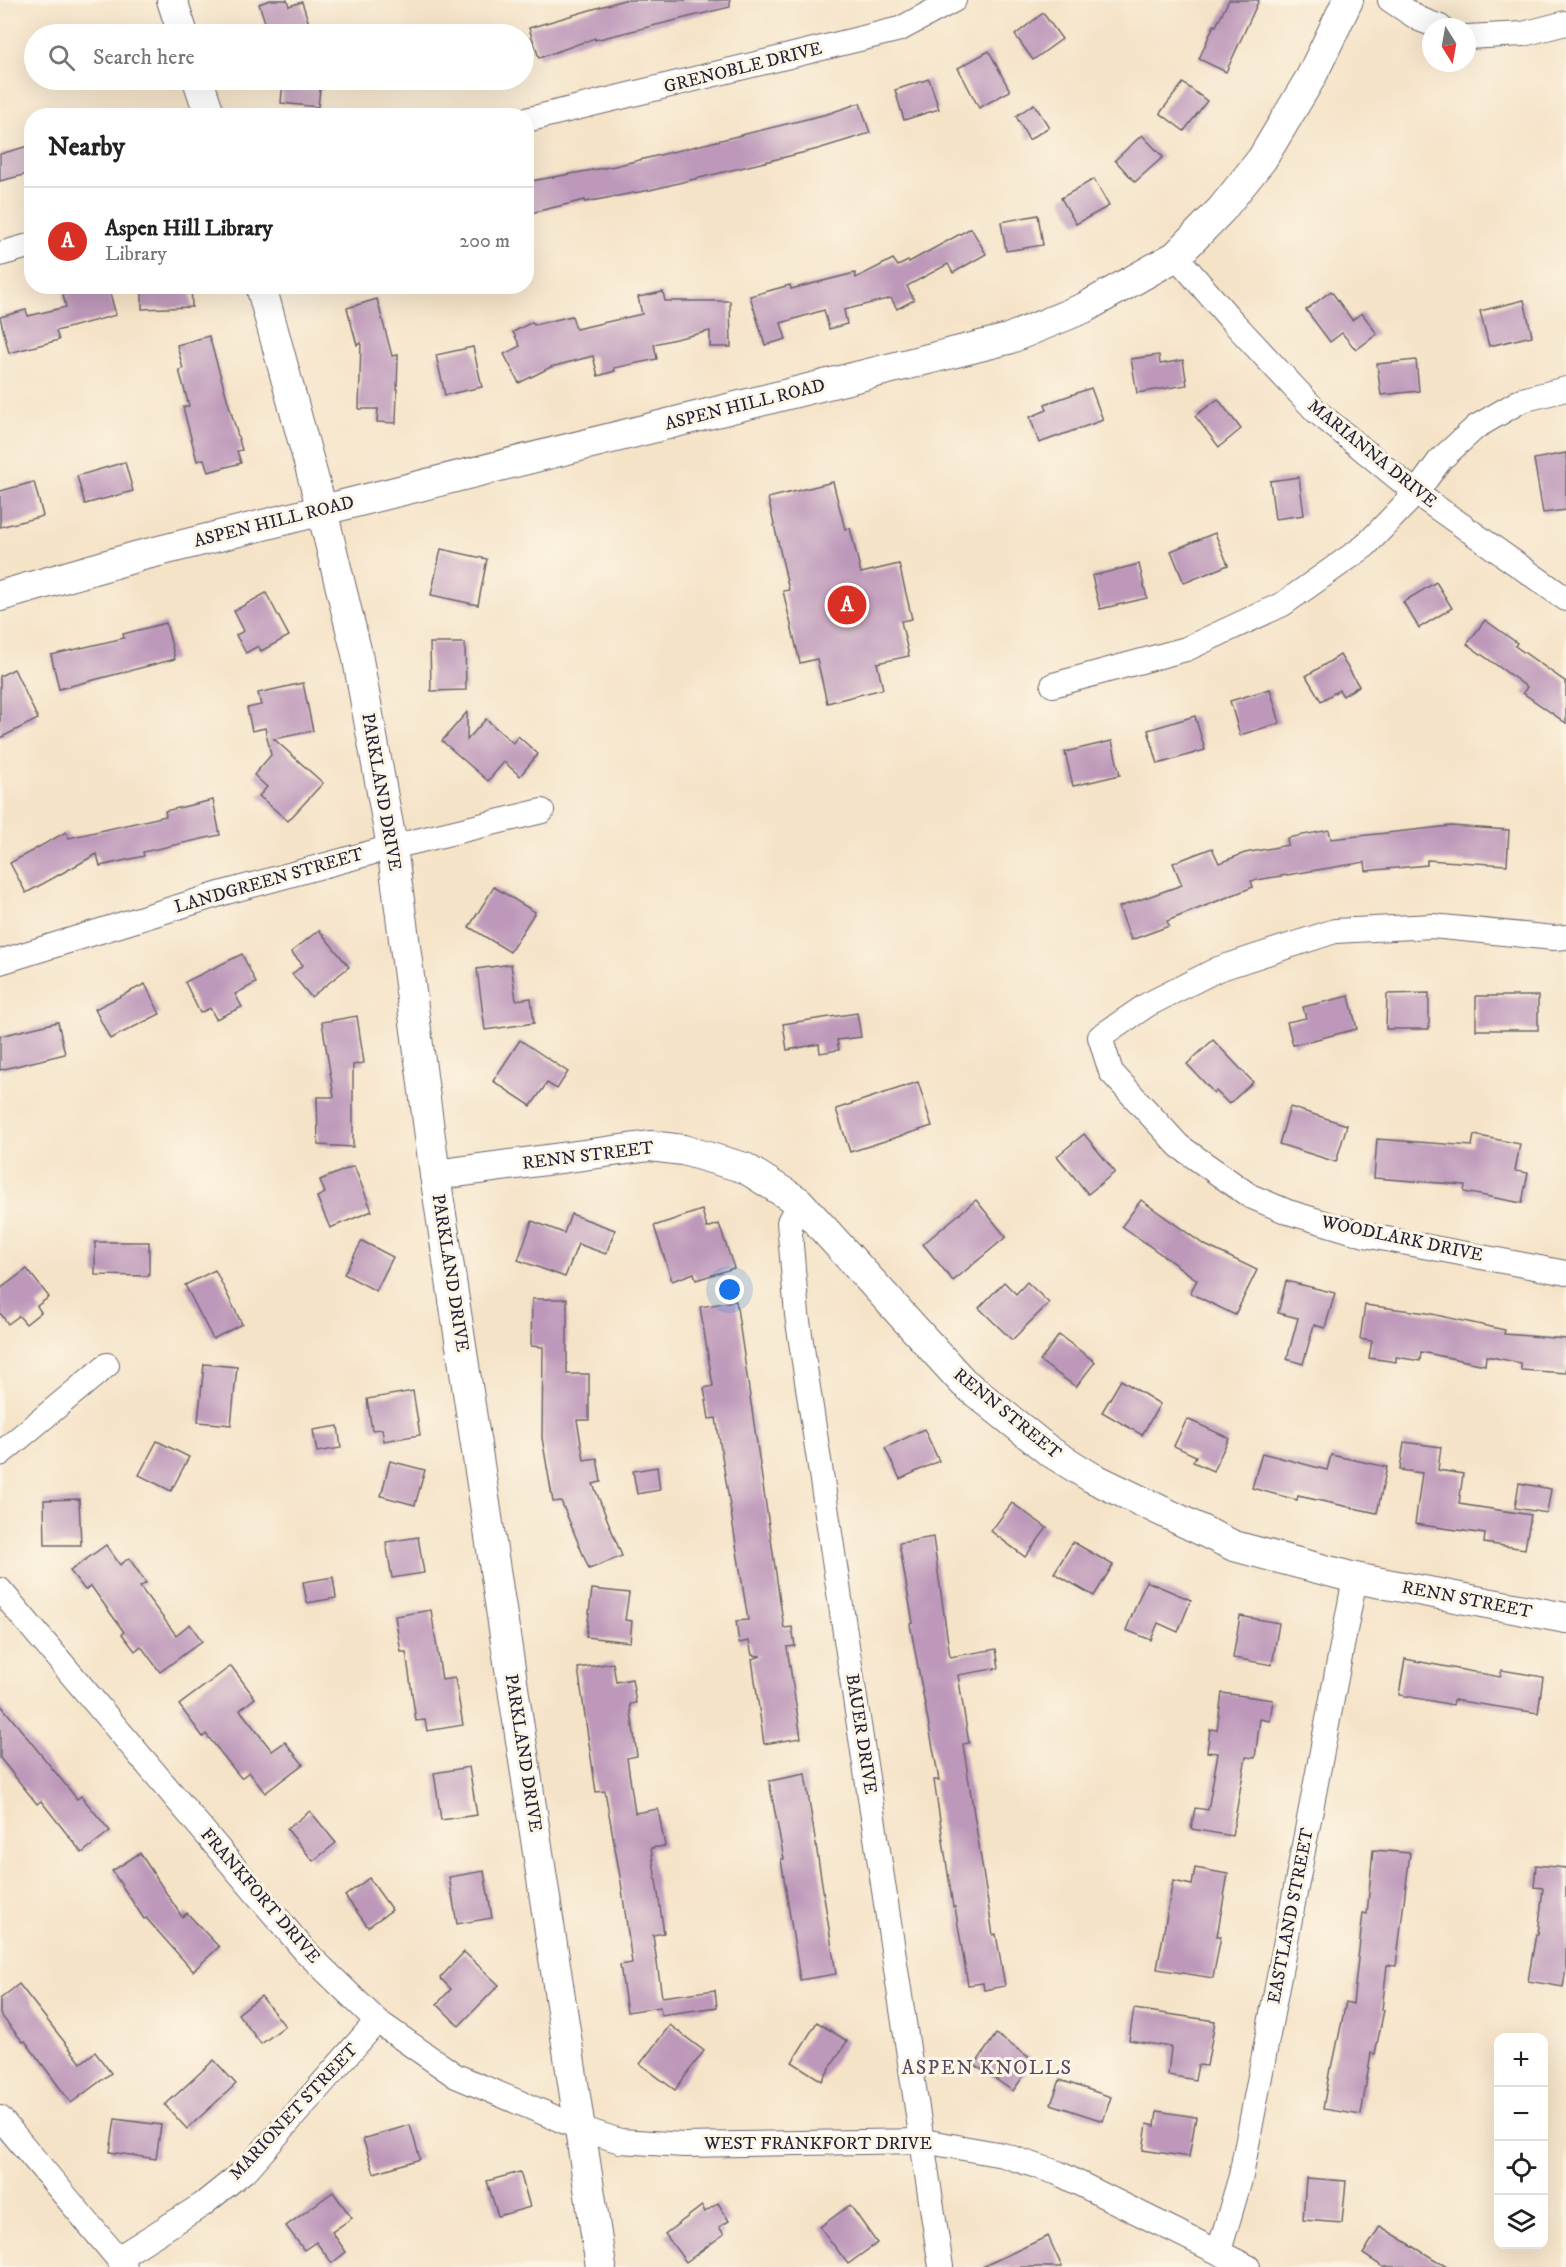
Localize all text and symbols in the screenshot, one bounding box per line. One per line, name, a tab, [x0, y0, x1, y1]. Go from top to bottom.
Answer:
north arrow	[1422, 18, 1476, 72]
search box	[24, 24, 534, 90]
street label: GRENOBLE DRIVE	[662, 38, 825, 98]
icon: search	[45, 41, 78, 74]
text: Search here	[93, 44, 195, 71]
text: Nearby	[48, 131, 125, 164]
text: Aspen Hill Library	[105, 215, 273, 242]
text: A	[61, 229, 74, 254]
text: 200 m	[459, 229, 510, 254]
text: Library	[105, 242, 167, 267]
street label: ASPEN HILL ROAD	[663, 374, 827, 436]
street label: MARIANNA DRIVE	[1303, 395, 1441, 513]
street label: ASPEN HILL ROAD	[192, 491, 356, 553]
pin: A	[828, 582, 866, 628]
street label: PARKLAND DRIVE	[356, 712, 406, 873]
street label: LANDGREEN STREET	[172, 843, 366, 919]
street label: RENN STREET	[521, 1137, 655, 1175]
street label: PARKLAND DRIVE	[427, 1192, 473, 1354]
street label: WOODLARK DRIVE	[1318, 1211, 1485, 1267]
your location	[715, 1275, 744, 1304]
street label: RENN STREET	[949, 1364, 1066, 1464]
street label: RENN STREET	[1400, 1577, 1534, 1623]
street label: PARKLAND DRIVE	[500, 1672, 546, 1834]
street label: BAUER DRIVE	[841, 1672, 881, 1796]
street label: FRANKFORT DRIVE	[195, 1824, 325, 1968]
street label: EASTLAND STREET	[1263, 1826, 1319, 2006]
map controls	[1494, 2033, 1548, 2249]
button: +	[1494, 2033, 1548, 2087]
street label: MARIONET STREET	[225, 2039, 363, 2185]
district label: ASPEN KNOLLS	[901, 2056, 1073, 2081]
button: −	[1494, 2087, 1548, 2141]
street label: WEST FRANKFORT DRIVE	[703, 2133, 932, 2155]
button: locate	[1494, 2141, 1548, 2195]
button: layers	[1494, 2195, 1548, 2249]

